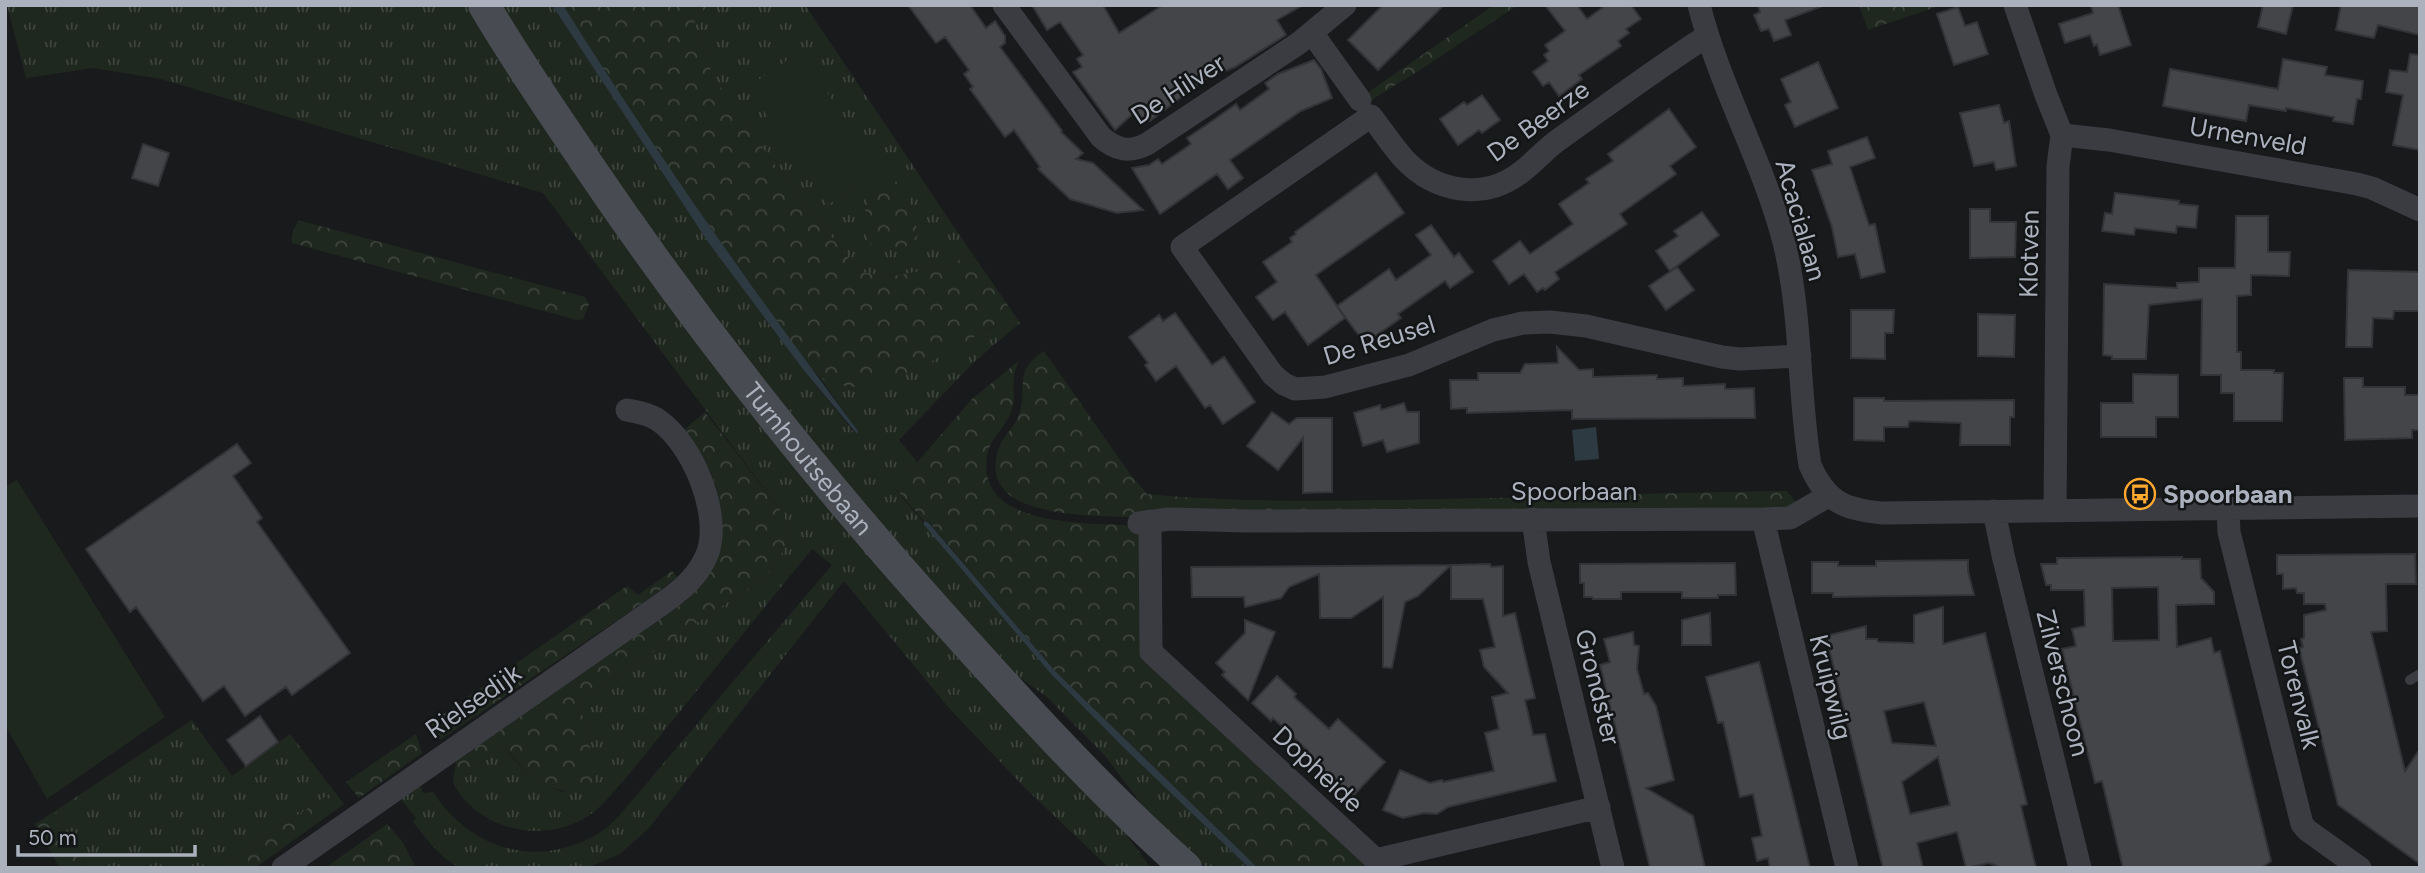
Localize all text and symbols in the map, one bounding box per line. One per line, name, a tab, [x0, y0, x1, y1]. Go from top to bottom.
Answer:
street label: De Hilver	[1125, 47, 1231, 131]
street label: De Beerze	[1481, 73, 1595, 169]
street label: Urnenveld	[2187, 110, 2309, 162]
street label: Acacialaan	[1768, 156, 1834, 284]
street label: Klotven	[2012, 210, 2046, 298]
street label: De Reusel	[1319, 308, 1439, 372]
street label: Turnhoutsebaan	[736, 376, 880, 541]
street label: Spoorbaan	[1511, 475, 1637, 507]
bus stop icon: Spoorbaan	[2123, 477, 2157, 511]
place label: Spoorbaan	[2163, 478, 2292, 510]
street label: Zilverschoon	[2029, 606, 2097, 760]
street label: Grondster	[1568, 626, 1628, 748]
street label: Kruipwilg	[1802, 631, 1860, 743]
street label: Torenvalk	[2270, 638, 2328, 753]
street label: Rielsedijk	[419, 656, 527, 745]
street label: Dopheide	[1266, 719, 1370, 819]
scale bar	[18, 814, 194, 858]
text: 50 m	[28, 825, 77, 850]

